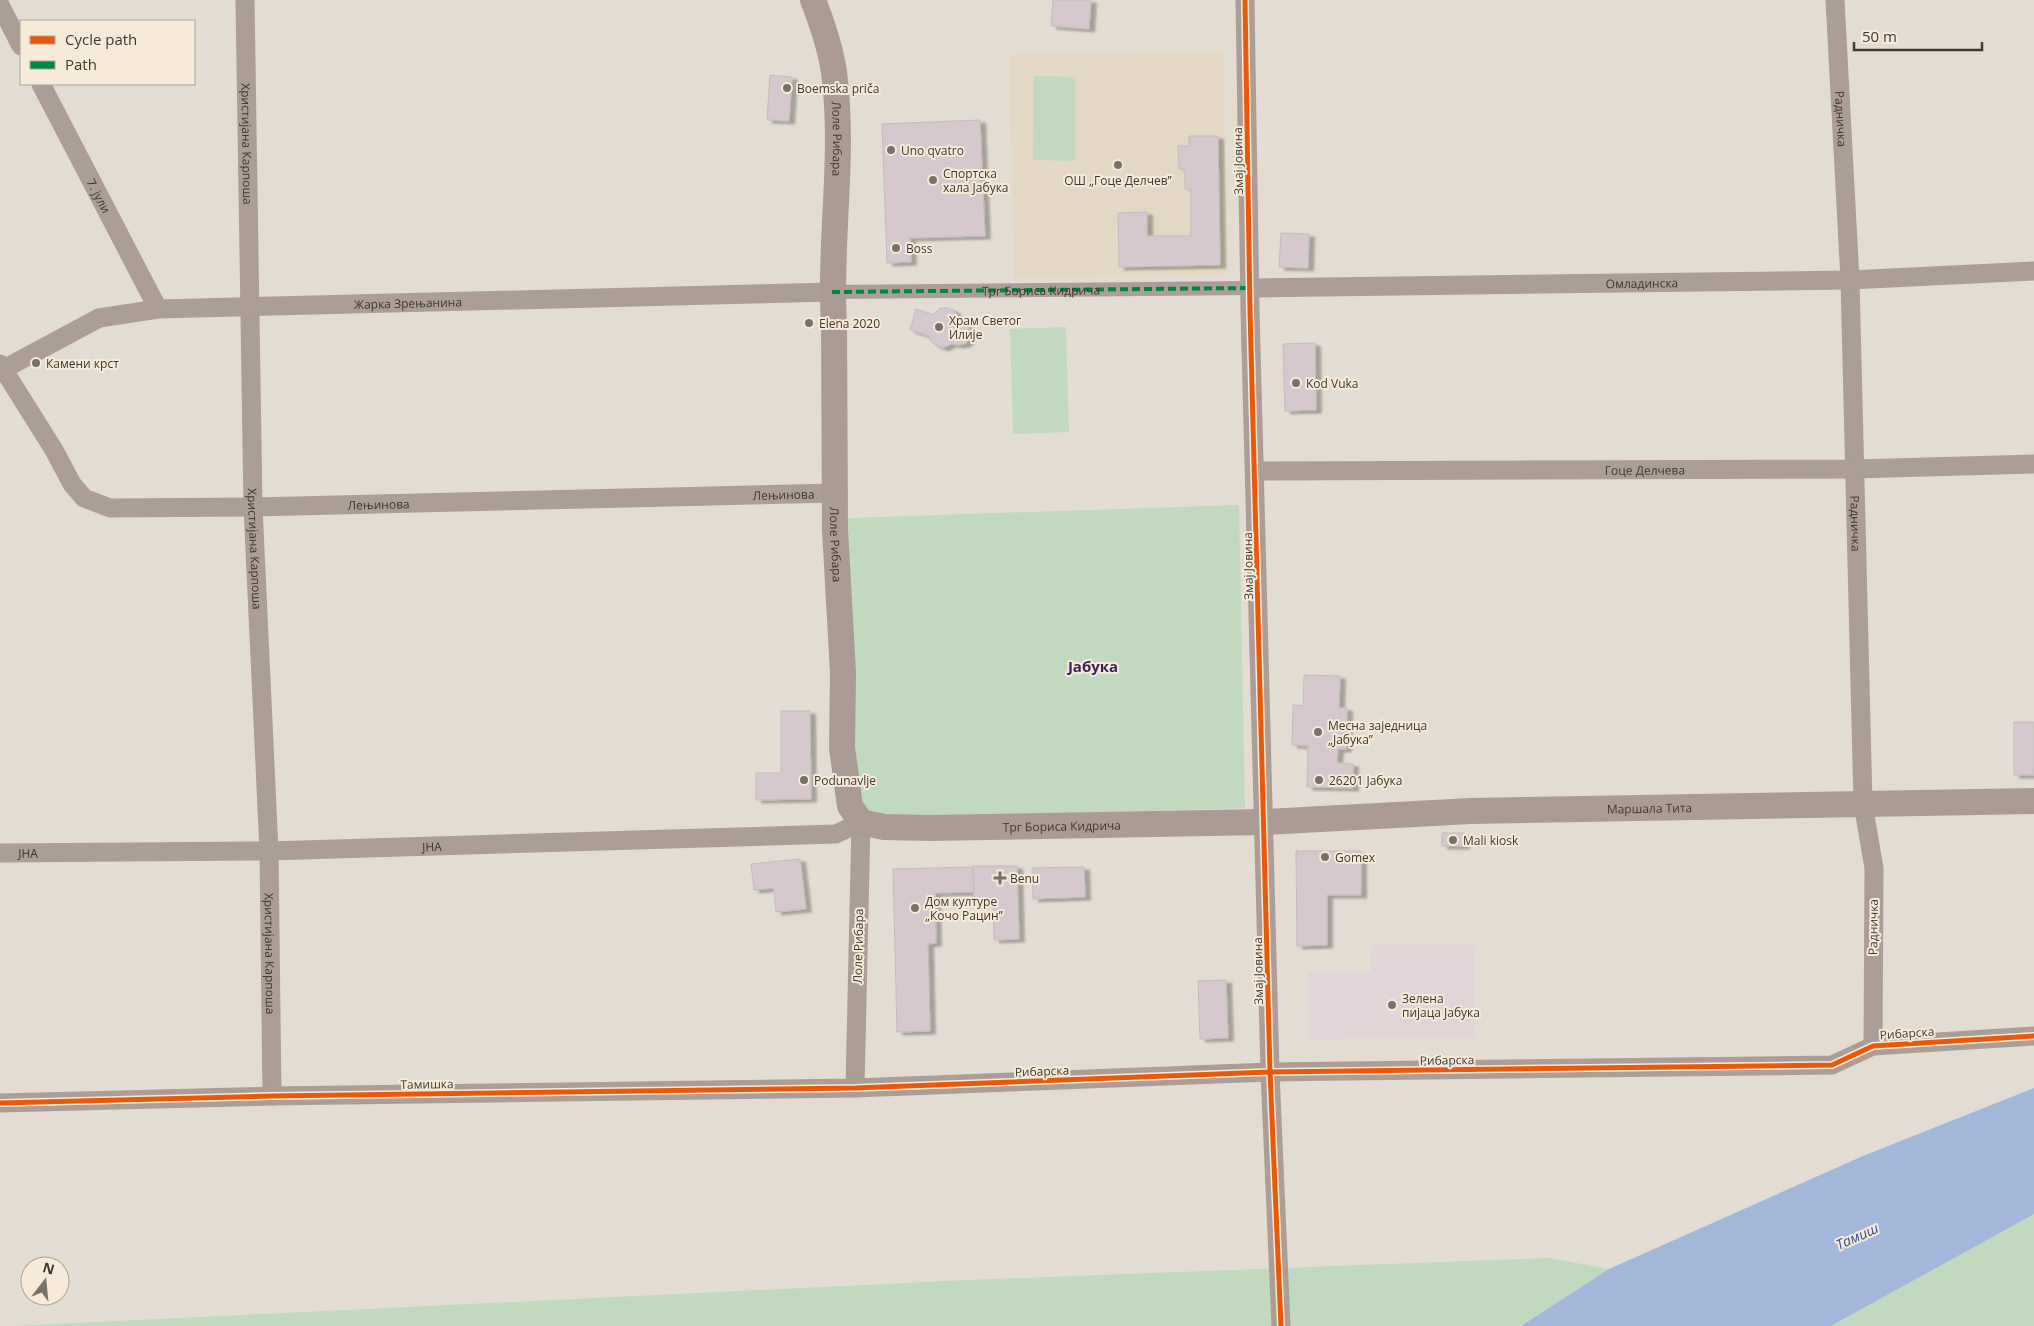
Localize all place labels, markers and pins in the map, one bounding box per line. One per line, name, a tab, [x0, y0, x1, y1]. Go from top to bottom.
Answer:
place label: Boemska priča	[797, 80, 879, 97]
marker: Boemska priča	[781, 82, 793, 94]
place label: Uno qvatro	[901, 142, 964, 159]
marker: Uno qvatro	[885, 144, 897, 156]
marker: ОШ „Гоце Делчев”	[1112, 159, 1124, 171]
place label: Спортска хала Јабука	[943, 165, 1009, 196]
place label: ОШ „Гоце Делчев”	[1064, 172, 1173, 189]
marker: Спортска хала Јабука	[927, 174, 939, 186]
place label: Boss	[906, 240, 933, 257]
marker: Boss	[890, 242, 902, 254]
place label: Храм Светог Илије	[949, 312, 1021, 343]
place label: Elena 2020	[819, 315, 880, 332]
marker: Elena 2020	[803, 317, 815, 329]
marker: Храм Светог Илије	[933, 321, 945, 333]
place label: Камени крст	[46, 355, 119, 372]
marker: Камени крст	[30, 357, 42, 369]
place label: Kod Vuka	[1306, 375, 1359, 392]
marker: Kod Vuka	[1290, 377, 1302, 389]
place label: Месна заједница „Јабука”	[1328, 717, 1427, 748]
marker: Месна заједница „Јабука”	[1312, 726, 1324, 738]
place label: Podunavlje	[814, 772, 876, 789]
place label: 26201 Јабука	[1329, 772, 1402, 789]
marker: Podunavlje	[798, 774, 810, 786]
marker: 26201 Јабука	[1313, 774, 1325, 786]
place label: Mali kiosk	[1463, 832, 1519, 849]
marker: Mali kiosk	[1447, 834, 1459, 846]
place label: Gomex	[1335, 849, 1376, 866]
marker: Gomex	[1319, 851, 1331, 863]
place label: Benu	[1010, 870, 1039, 887]
marker: Benu	[994, 872, 1006, 884]
place label: Дом културе „Кочо Рацин”	[925, 893, 1004, 924]
marker: Дом културе „Кочо Рацин”	[909, 902, 921, 914]
place label: Зелена пијаца Јабука	[1402, 990, 1480, 1021]
marker: Зелена пијаца Јабука	[1386, 999, 1398, 1011]

